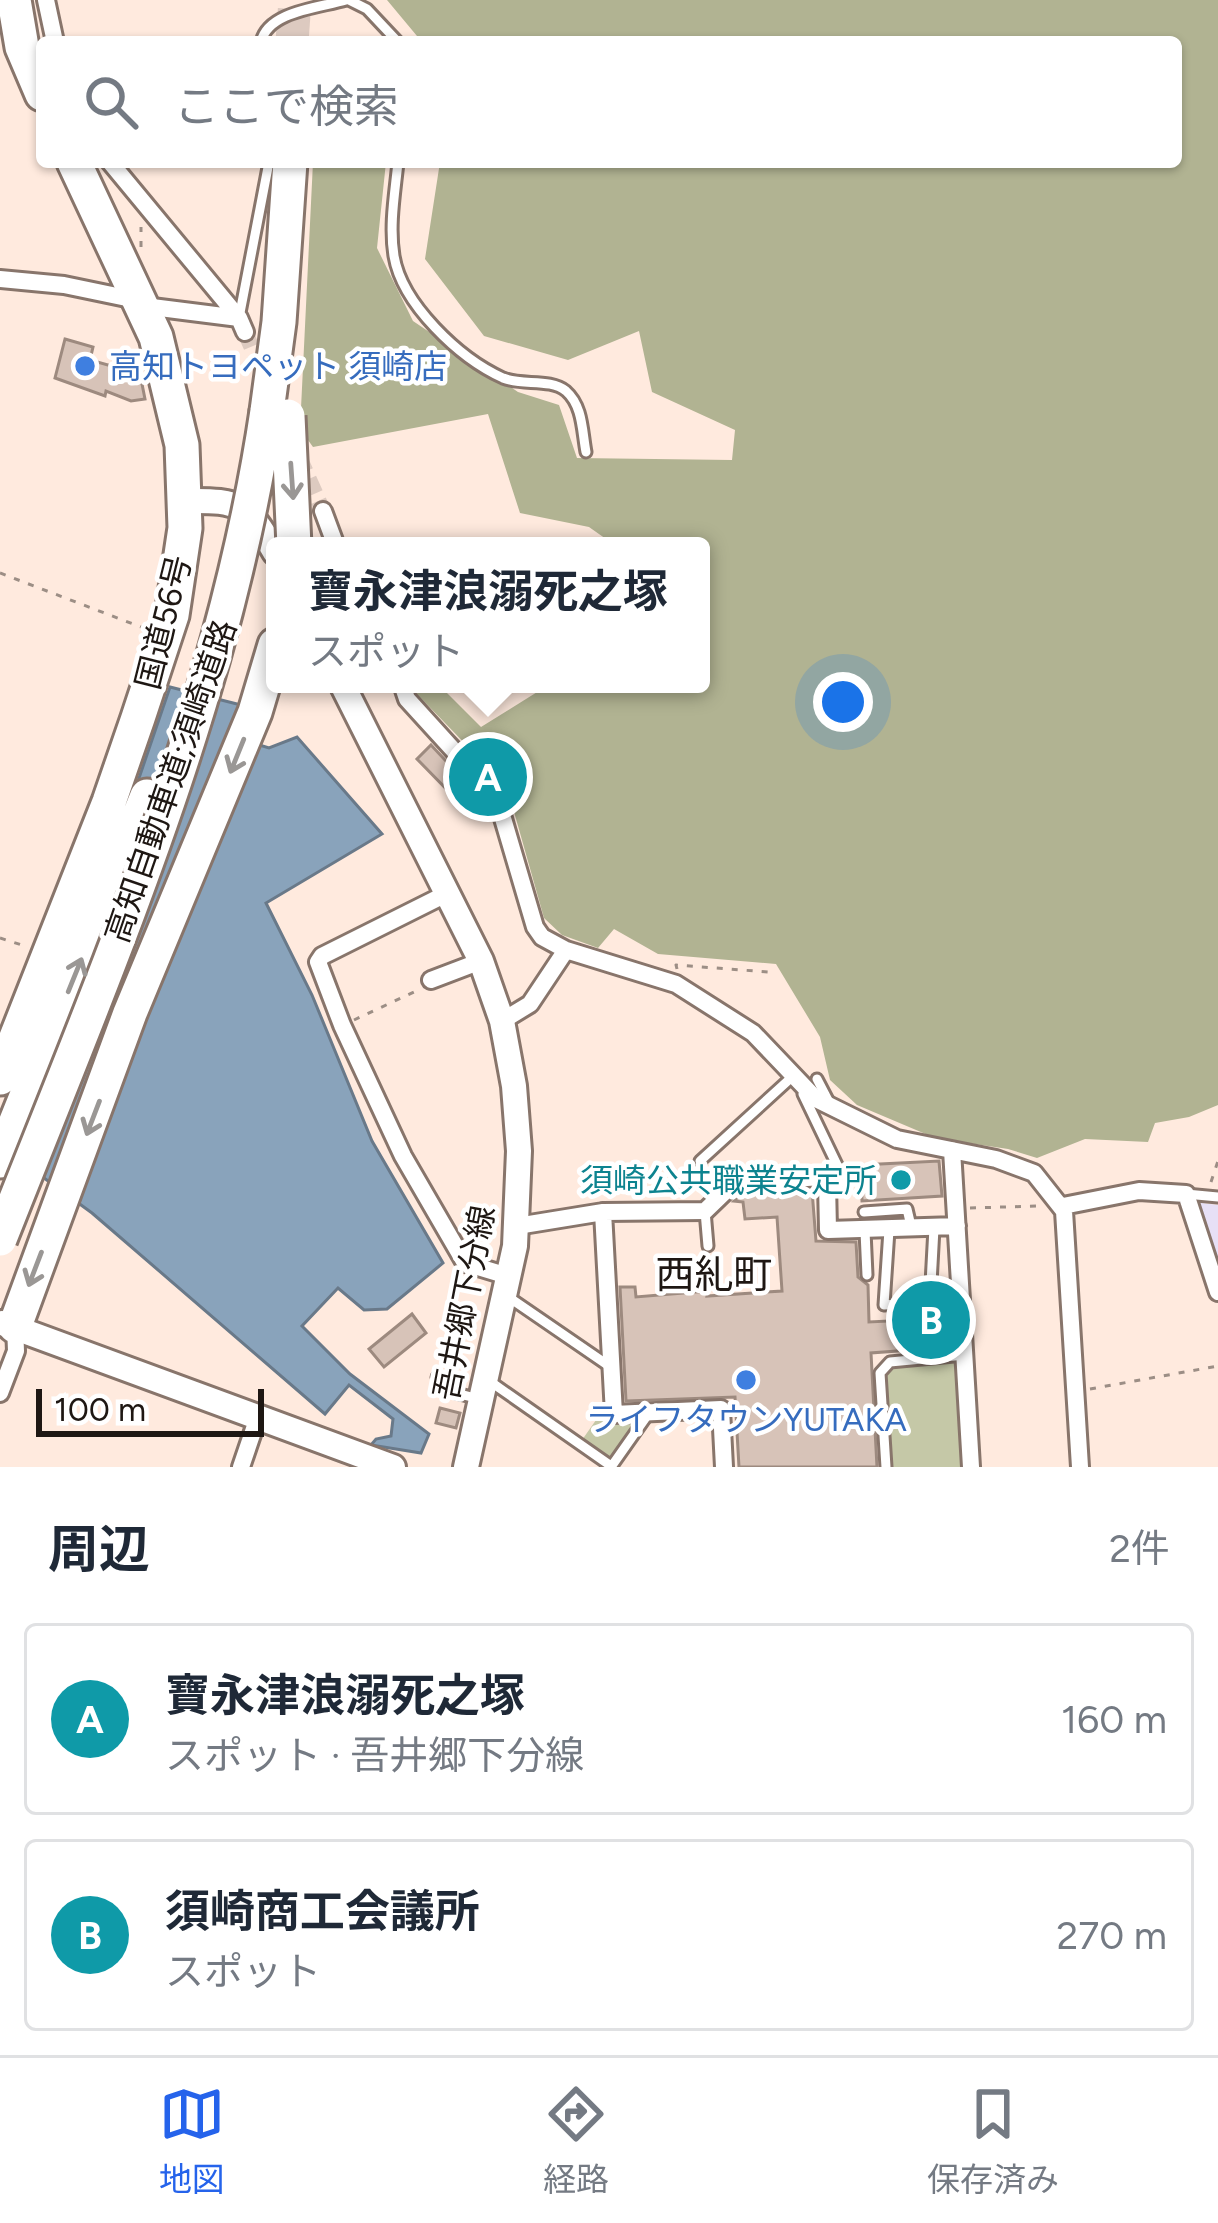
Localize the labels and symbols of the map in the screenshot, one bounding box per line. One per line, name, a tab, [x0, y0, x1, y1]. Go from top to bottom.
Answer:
place label: 高知トヨペット 須崎店	[109, 347, 447, 386]
marker: 高知トヨペット 須崎店	[72, 353, 98, 379]
one-way arrow	[280, 461, 303, 500]
street label: 国道56号	[128, 551, 199, 693]
street label: 高知自動車道;須崎道路	[97, 615, 244, 948]
your location	[813, 672, 873, 732]
pin: A	[449, 732, 527, 822]
one-way arrow	[225, 736, 246, 773]
one-way arrow	[66, 957, 87, 994]
one-way arrow	[81, 1099, 102, 1136]
place label: 須崎公共職業安定所	[580, 1161, 877, 1200]
marker: 須崎公共職業安定所	[888, 1167, 914, 1193]
street label: 吾井郷下分線	[426, 1202, 503, 1404]
one-way arrow	[22, 1250, 44, 1287]
district label: 西糺町	[655, 1251, 773, 1298]
pin: B	[892, 1275, 970, 1365]
marker: ライフタウンYUTAKA	[733, 1367, 759, 1393]
scale bar	[36, 1383, 264, 1436]
place label: ライフタウンYUTAKA	[585, 1400, 908, 1439]

